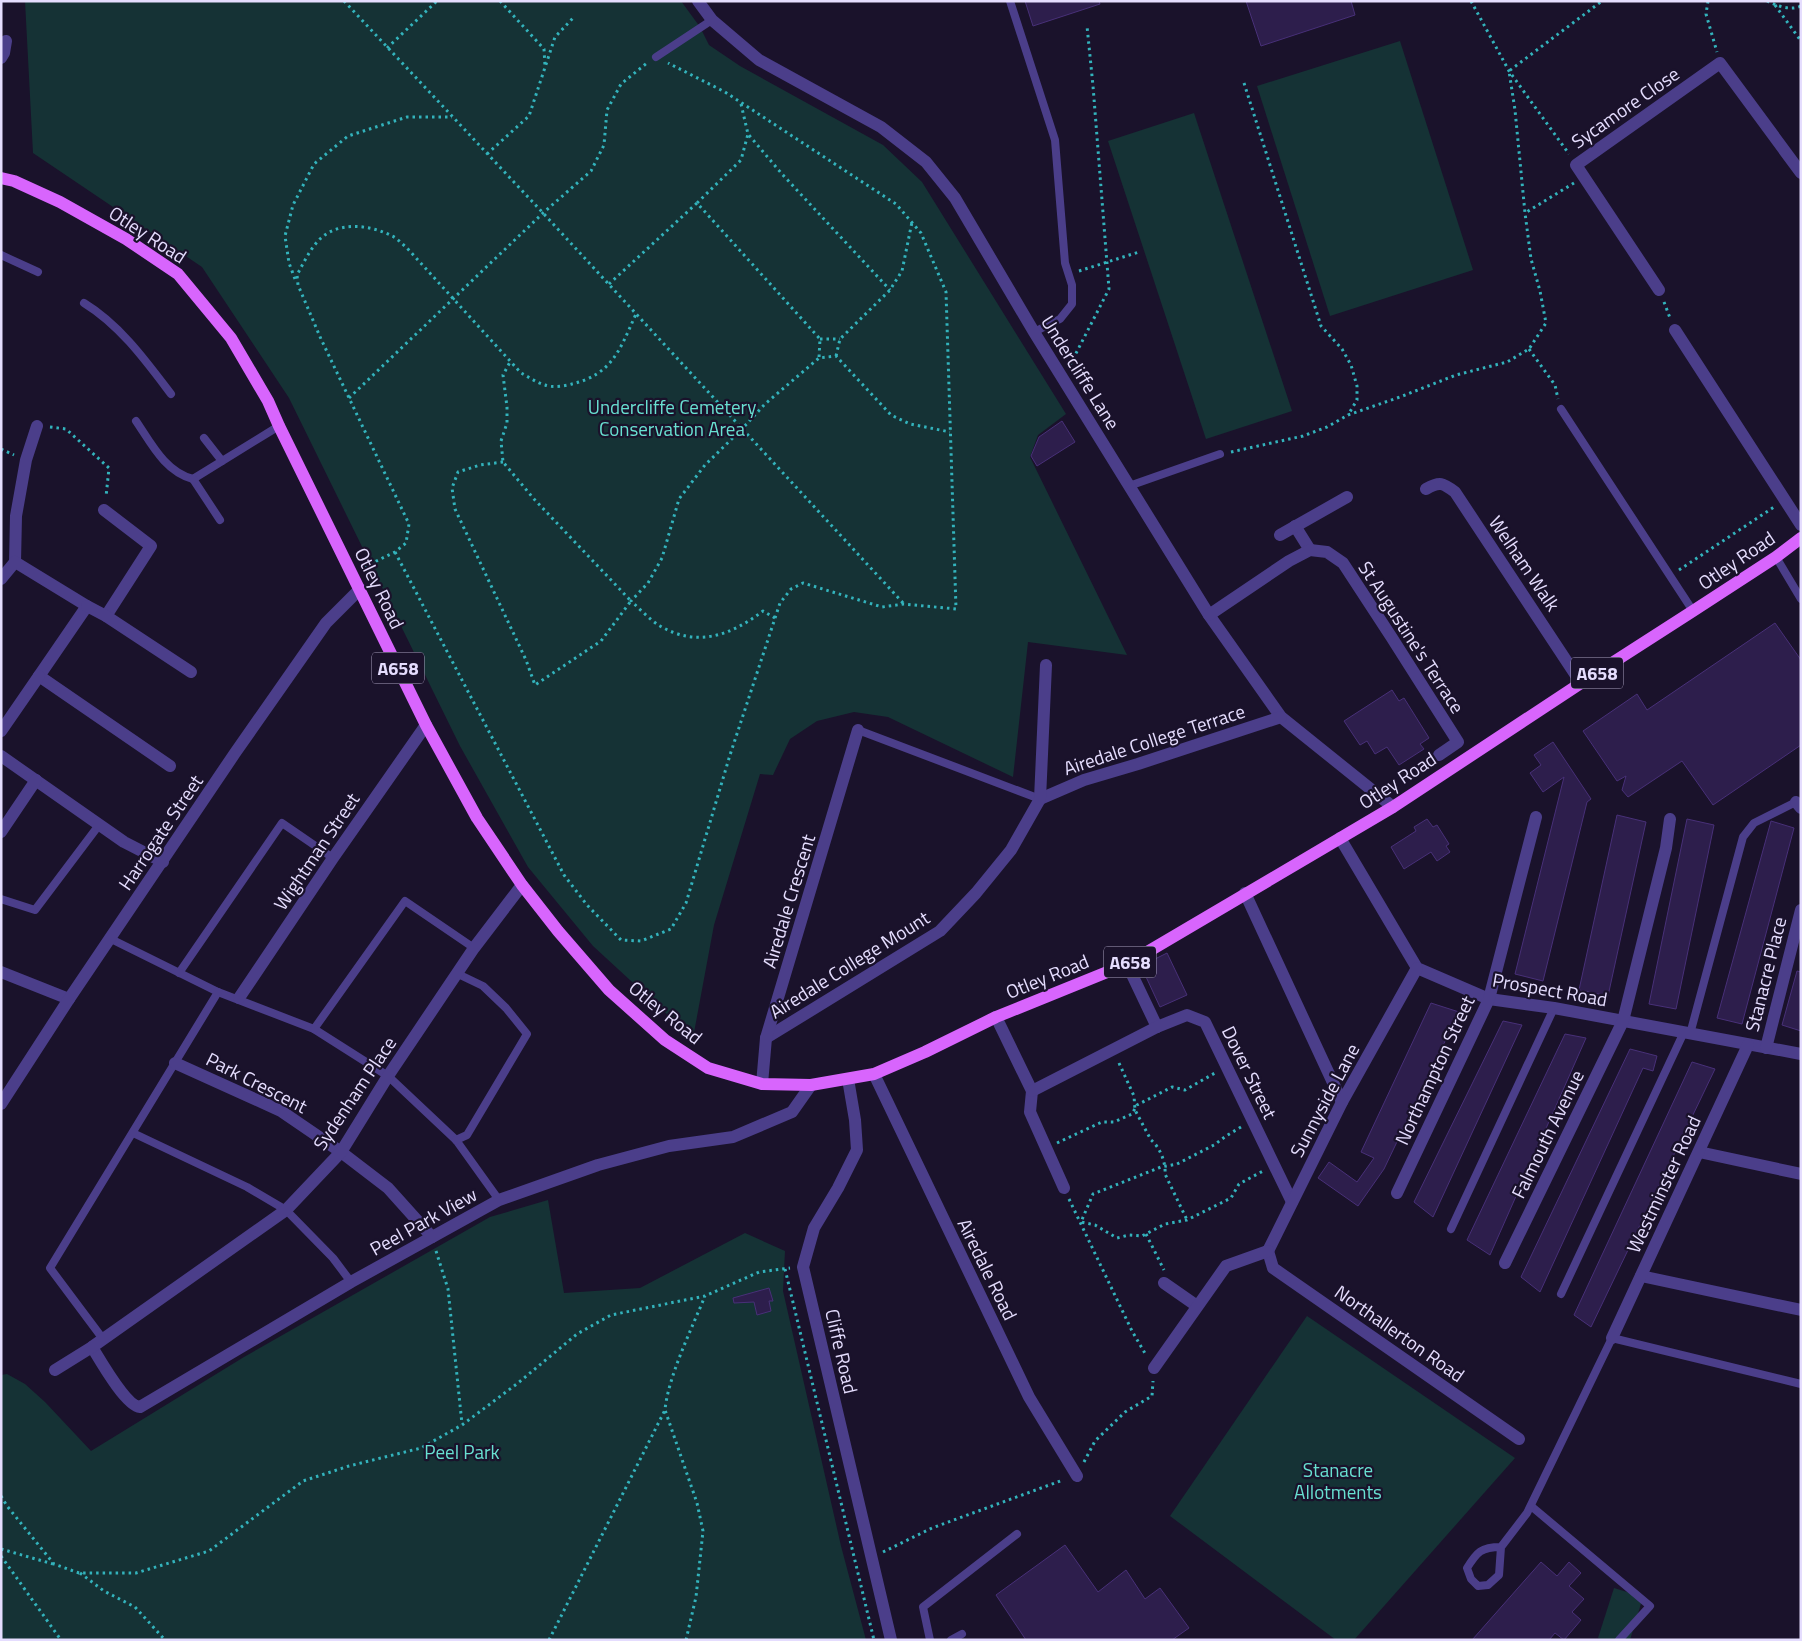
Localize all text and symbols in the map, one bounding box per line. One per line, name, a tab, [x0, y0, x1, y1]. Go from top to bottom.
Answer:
street label: Sycamore Close	[1565, 59, 1685, 155]
street label: Otley Road	[103, 198, 193, 270]
street label: Undercliffe Lane	[1034, 309, 1128, 435]
park label: Undercliffe Cemetery Conservation Area	[588, 392, 756, 443]
street label: Welham Walk	[1482, 509, 1568, 617]
street label: Otley Road	[1692, 524, 1780, 596]
street label: Otley Road	[348, 542, 412, 634]
street label: St Augustine's Terrace	[1352, 555, 1472, 719]
road number: A658	[372, 652, 424, 684]
road number: A658	[1571, 658, 1623, 688]
street label: Airedale College Terrace	[1059, 696, 1249, 782]
street label: Otley Road	[1352, 744, 1442, 816]
street label: Harrogate Street	[110, 768, 210, 896]
street label: Wightman Street	[266, 786, 366, 916]
street label: Airedale Crescent	[754, 830, 822, 972]
street label: Airedale College Mount	[763, 903, 935, 1025]
street label: Stanacre Place	[1737, 914, 1793, 1034]
street label: Otley Road	[1001, 946, 1093, 1006]
road number: A658	[1104, 946, 1156, 978]
street label: Prospect Road	[1490, 965, 1610, 1013]
street label: Otley Road	[623, 973, 709, 1051]
street label: Northampton Street	[1387, 990, 1481, 1149]
street label: Dover Street	[1215, 1021, 1285, 1124]
street label: Sydenham Place	[305, 1030, 403, 1156]
street label: Sunnyside Lane	[1282, 1038, 1366, 1162]
street label: Park Crescent	[201, 1044, 313, 1120]
street label: Falmouth Avenue	[1503, 1065, 1591, 1203]
street label: Westminster Road	[1618, 1110, 1708, 1258]
street label: Peel Park View	[364, 1180, 482, 1262]
street label: Airedale Road	[951, 1213, 1025, 1325]
street label: Northallerton Road	[1329, 1277, 1471, 1389]
street label: Cliffe Road	[818, 1306, 866, 1396]
park label: Peel Park	[424, 1437, 500, 1466]
park label: Stanacre Allotments	[1294, 1455, 1382, 1506]

